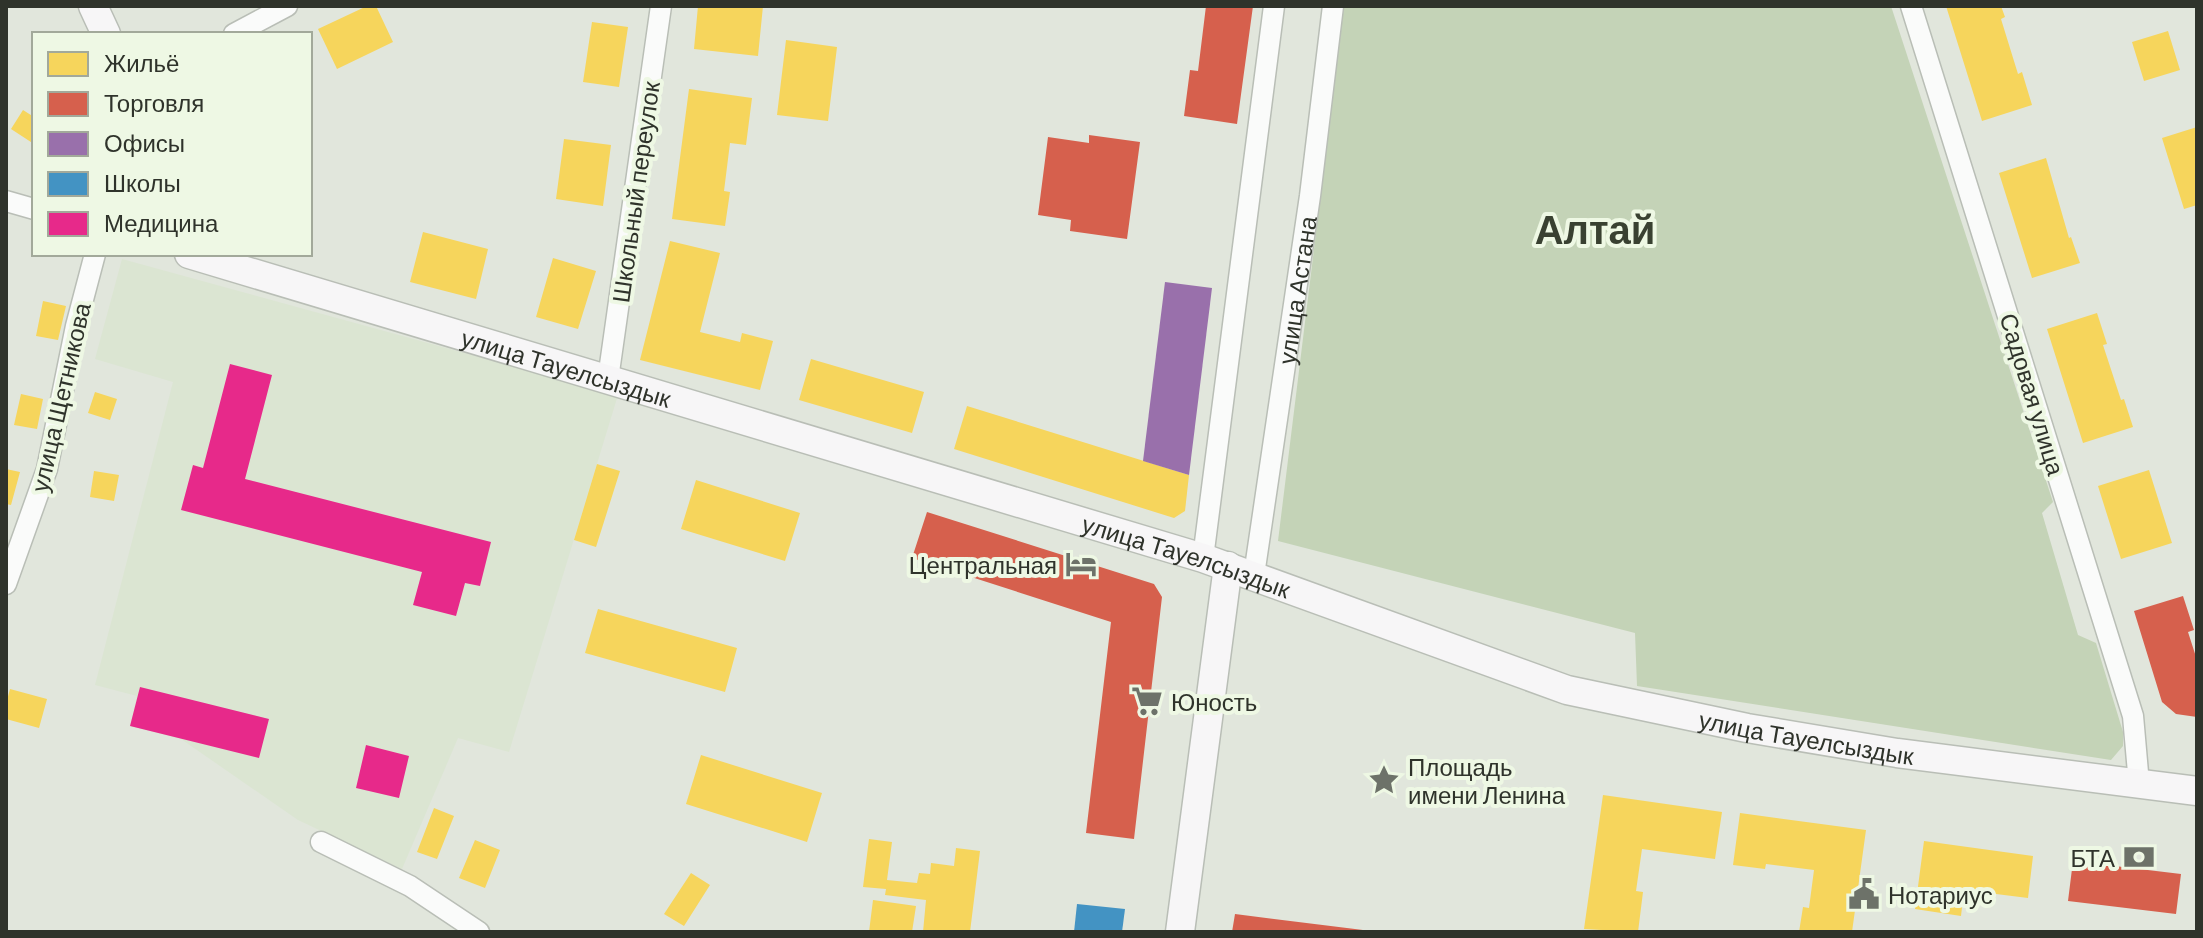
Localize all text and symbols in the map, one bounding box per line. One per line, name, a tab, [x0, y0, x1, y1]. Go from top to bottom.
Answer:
legend	[32, 32, 312, 256]
text: Жильё	[104, 48, 179, 77]
street label: Школьный переулок	[605, 79, 665, 305]
text: Торговля	[104, 88, 204, 117]
text: Офисы	[104, 128, 185, 157]
text: Школы	[104, 168, 181, 197]
district label: Алтай	[1535, 204, 1655, 252]
text: Медицина	[104, 208, 219, 237]
street label: улица Астана	[1271, 213, 1321, 366]
street label: улица Щетникова	[24, 299, 96, 495]
street label: Садовая улица	[1995, 309, 2072, 479]
street label: улица Тауелсыздык	[458, 322, 675, 412]
street label: улица Тауелсыздык	[1079, 508, 1295, 603]
hotel icon: Центральная	[1064, 547, 1098, 581]
place label: Центральная	[909, 550, 1057, 579]
supermarket icon: Юность	[1130, 684, 1164, 718]
place label: Юность	[1171, 687, 1257, 716]
street label: улица Тауелсыздык	[1697, 704, 1916, 770]
place label: Площадь имени Ленина	[1408, 752, 1566, 809]
place icon: Площадь имени Ленина	[1367, 763, 1401, 797]
bank icon: БТА	[2122, 840, 2156, 874]
place label: БТА	[2070, 843, 2115, 872]
public building icon: Нотариус	[1847, 877, 1881, 911]
place label: Нотариус	[1888, 880, 1993, 909]

